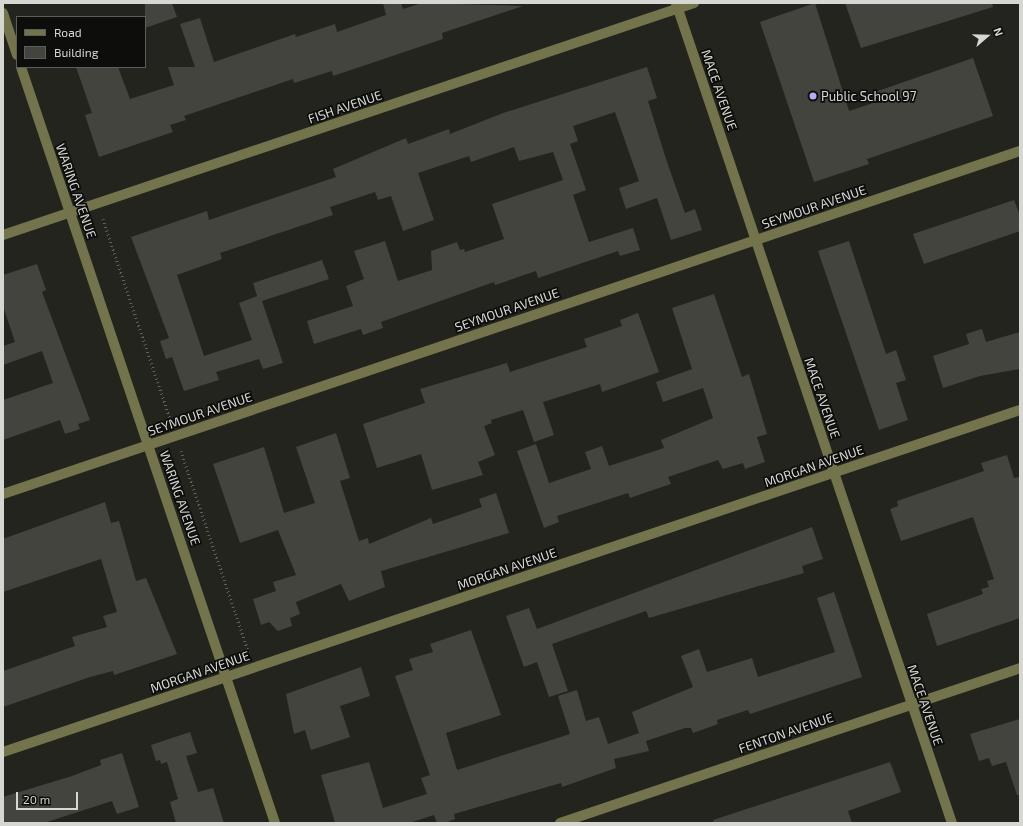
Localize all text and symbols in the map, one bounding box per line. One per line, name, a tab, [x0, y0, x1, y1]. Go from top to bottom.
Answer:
legend	[16, 16, 146, 68]
north arrow	[967, 16, 1007, 56]
text: Road	[54, 25, 82, 39]
text: N	[991, 26, 1006, 38]
text: Building	[54, 45, 98, 59]
street label: MACE AVENUE	[698, 47, 740, 133]
street label: FISH AVENUE	[306, 87, 384, 127]
place label: Public School 97	[821, 88, 917, 104]
marker: Public School 97	[808, 91, 818, 101]
street label: WARING AVENUE	[52, 141, 100, 241]
street label: SEYMOUR AVENUE	[760, 182, 868, 232]
street label: SEYMOUR AVENUE	[453, 285, 561, 335]
street label: MACE AVENUE	[801, 355, 843, 441]
street label: SEYMOUR AVENUE	[146, 389, 254, 439]
street label: MORGAN AVENUE	[762, 442, 866, 490]
street label: WARING AVENUE	[156, 448, 204, 548]
street label: MORGAN AVENUE	[455, 545, 559, 593]
street label: MORGAN AVENUE	[148, 648, 252, 696]
street label: MACE AVENUE	[904, 662, 946, 748]
street label: FENTON AVENUE	[736, 709, 836, 757]
scale bar	[18, 784, 80, 810]
text: 20 m	[23, 792, 50, 806]

